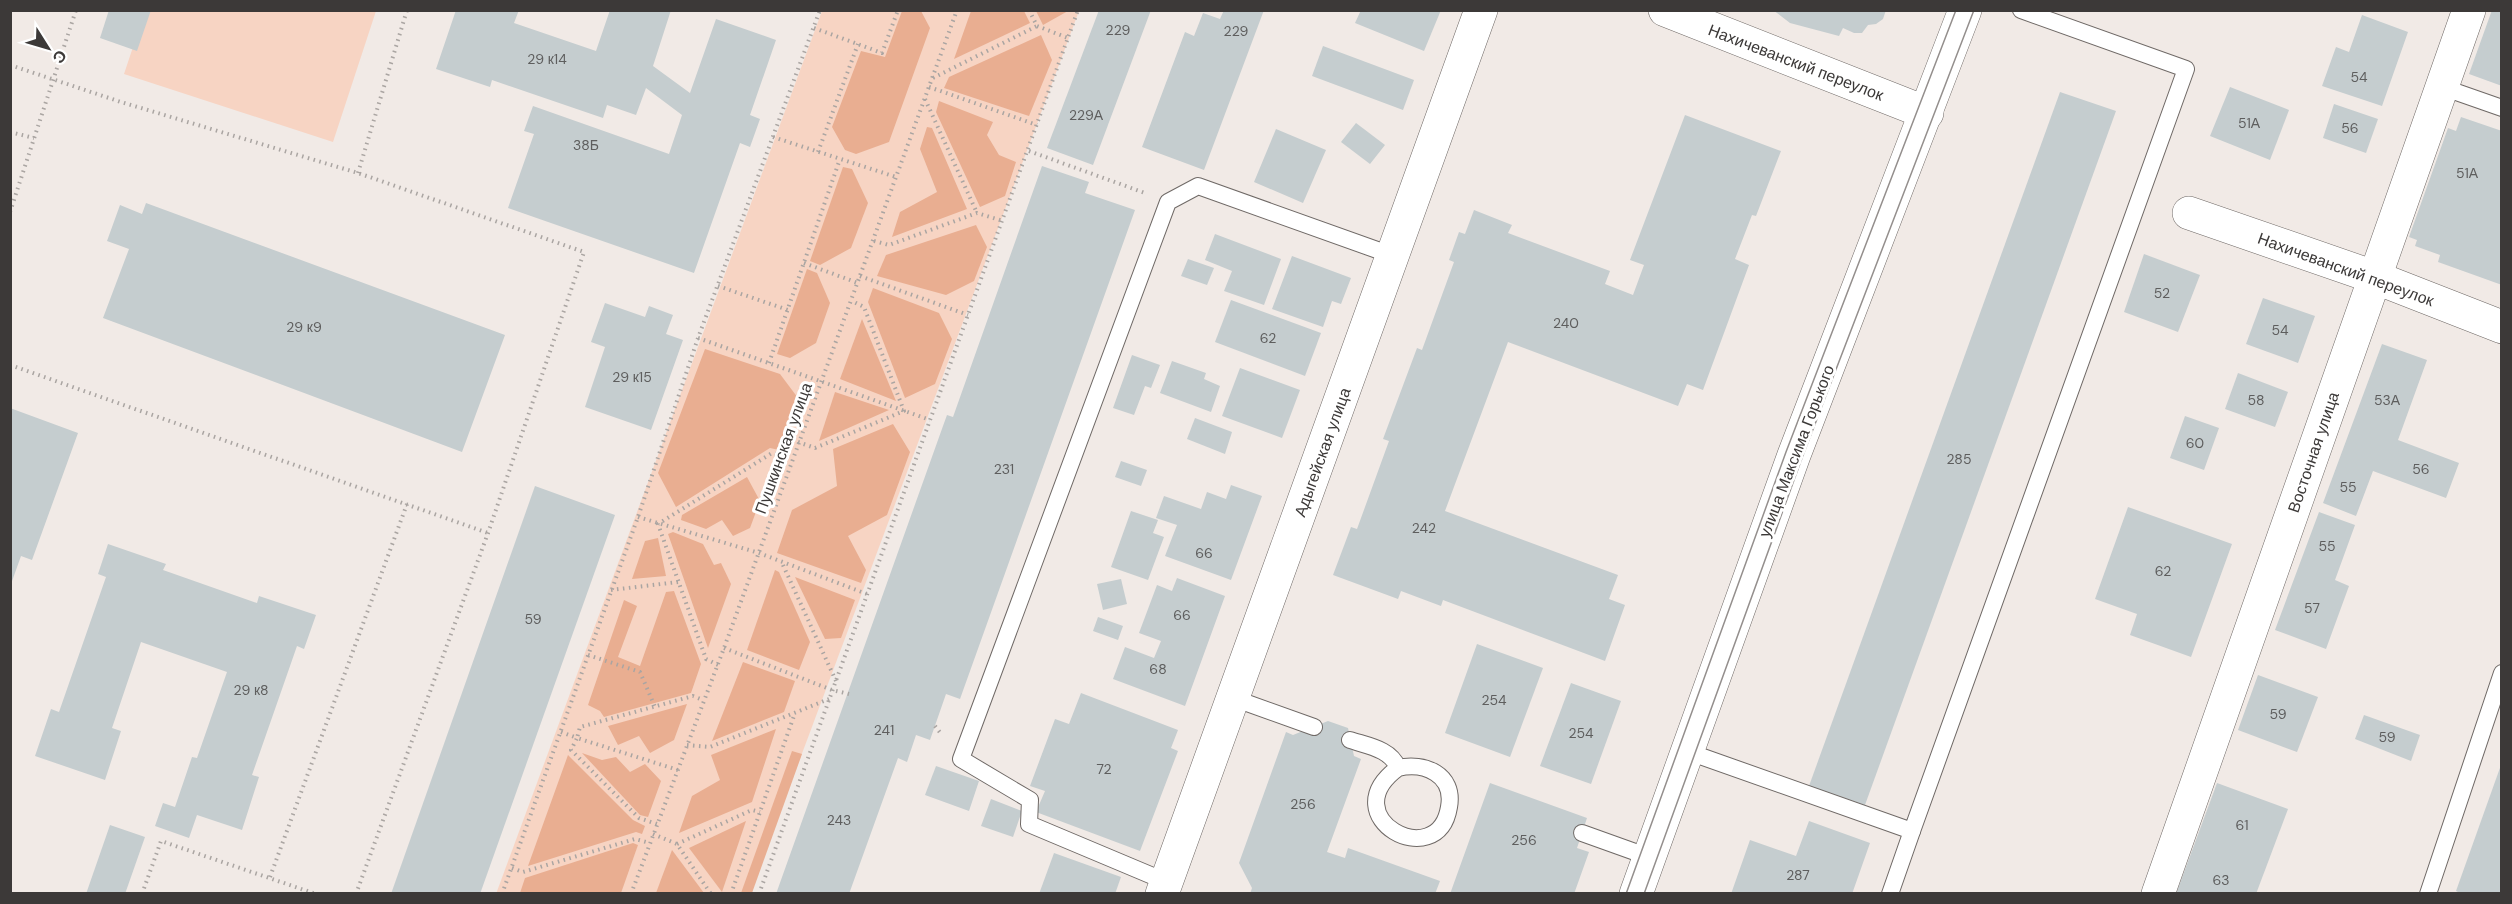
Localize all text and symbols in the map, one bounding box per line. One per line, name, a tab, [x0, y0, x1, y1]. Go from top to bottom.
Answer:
north arrow	[18, 18, 78, 78]
street label: Нахичеванский переулок	[1705, 19, 1887, 106]
house number: 229	[1106, 21, 1131, 39]
house number: 229	[1224, 22, 1249, 40]
text: С	[47, 46, 71, 68]
house number: 29 к14	[527, 50, 567, 68]
house number: 54	[2350, 68, 2368, 86]
house number: 229А	[1069, 106, 1104, 124]
house number: 51А	[2238, 114, 2261, 132]
house number: 56	[2341, 119, 2359, 137]
house number: 38Б	[573, 136, 599, 154]
house number: 51А	[2456, 164, 2479, 182]
street label: Нахичеванский переулок	[2255, 228, 2438, 311]
house number: 52	[2154, 284, 2170, 302]
house number: 240	[1553, 314, 1579, 332]
house number: 29 к9	[286, 318, 322, 336]
house number: 54	[2271, 321, 2289, 339]
house number: 62	[1260, 329, 1276, 347]
street label: улица Максима Горького	[1754, 362, 1839, 540]
house number: 29 к15	[612, 368, 652, 386]
street label: Пушкинская улица	[750, 380, 817, 517]
street label: Адыгейская улица	[1289, 385, 1356, 520]
street label: Восточная улица	[2283, 389, 2344, 515]
house number: 58	[2247, 391, 2265, 409]
house number: 53А	[2374, 391, 2401, 409]
house number: 60	[2186, 434, 2204, 452]
house number: 285	[1947, 450, 1971, 468]
house number: 231	[994, 460, 1014, 478]
house number: 56	[2412, 460, 2430, 478]
house number: 55	[2339, 478, 2357, 496]
house number: 242	[1412, 519, 1436, 537]
house number: 55	[2318, 537, 2336, 555]
house number: 66	[1195, 544, 1213, 562]
house number: 62	[2155, 562, 2171, 580]
house number: 57	[2304, 599, 2320, 617]
house number: 66	[1173, 606, 1191, 624]
house number: 59	[525, 610, 542, 628]
house number: 68	[1149, 660, 1167, 678]
house number: 29 к8	[233, 681, 269, 699]
house number: 254	[1481, 691, 1507, 709]
house number: 59	[2270, 705, 2287, 723]
house number: 241	[874, 721, 894, 739]
house number: 254	[1568, 724, 1594, 742]
house number: 59	[2379, 728, 2396, 746]
house number: 72	[1096, 760, 1112, 778]
house number: 256	[1290, 795, 1316, 813]
house number: 243	[827, 811, 851, 829]
house number: 61	[2235, 816, 2249, 834]
house number: 256	[1511, 831, 1537, 849]
house number: 287	[1786, 866, 1810, 884]
house number: 63	[2212, 871, 2230, 889]

